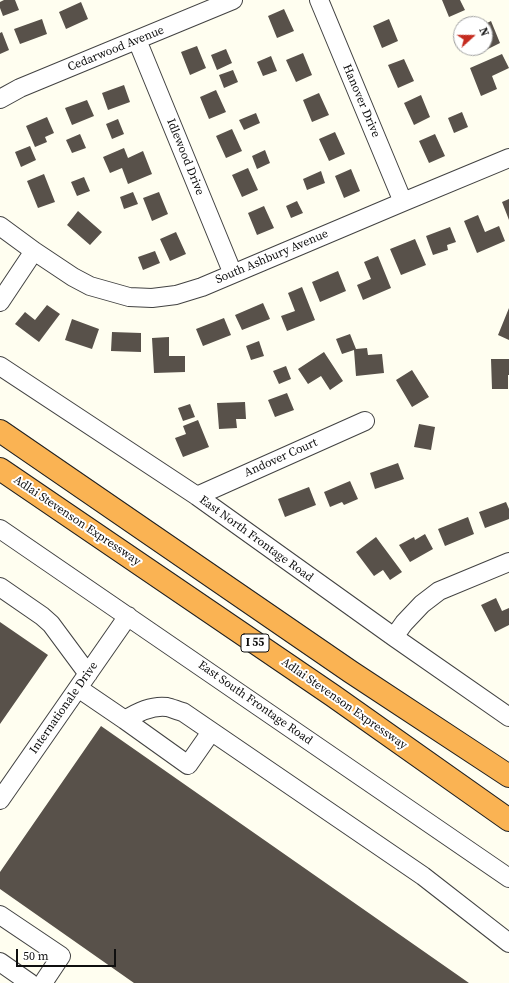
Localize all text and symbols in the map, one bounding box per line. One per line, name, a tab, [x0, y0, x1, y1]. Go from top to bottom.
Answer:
north arrow	[453, 16, 493, 56]
street label: Cedarwood Avenue	[66, 23, 166, 75]
text: N	[475, 25, 492, 38]
street label: Hanover Drive	[339, 62, 383, 140]
street label: Idlewood Drive	[163, 117, 207, 197]
street label: South Ashbury Avenue	[213, 227, 331, 287]
street label: Andover Court	[242, 435, 320, 481]
street label: Adlai Stevenson Expressway	[11, 473, 143, 569]
street label: East North Frontage Road	[196, 493, 316, 585]
road number: I 55	[241, 634, 269, 652]
street label: Adlai Stevenson Expressway	[278, 655, 410, 753]
street label: East South Frontage Road	[195, 658, 315, 748]
street label: Internationale Drive	[27, 659, 101, 757]
scale bar	[18, 941, 118, 967]
text: 50 m	[23, 948, 49, 964]

